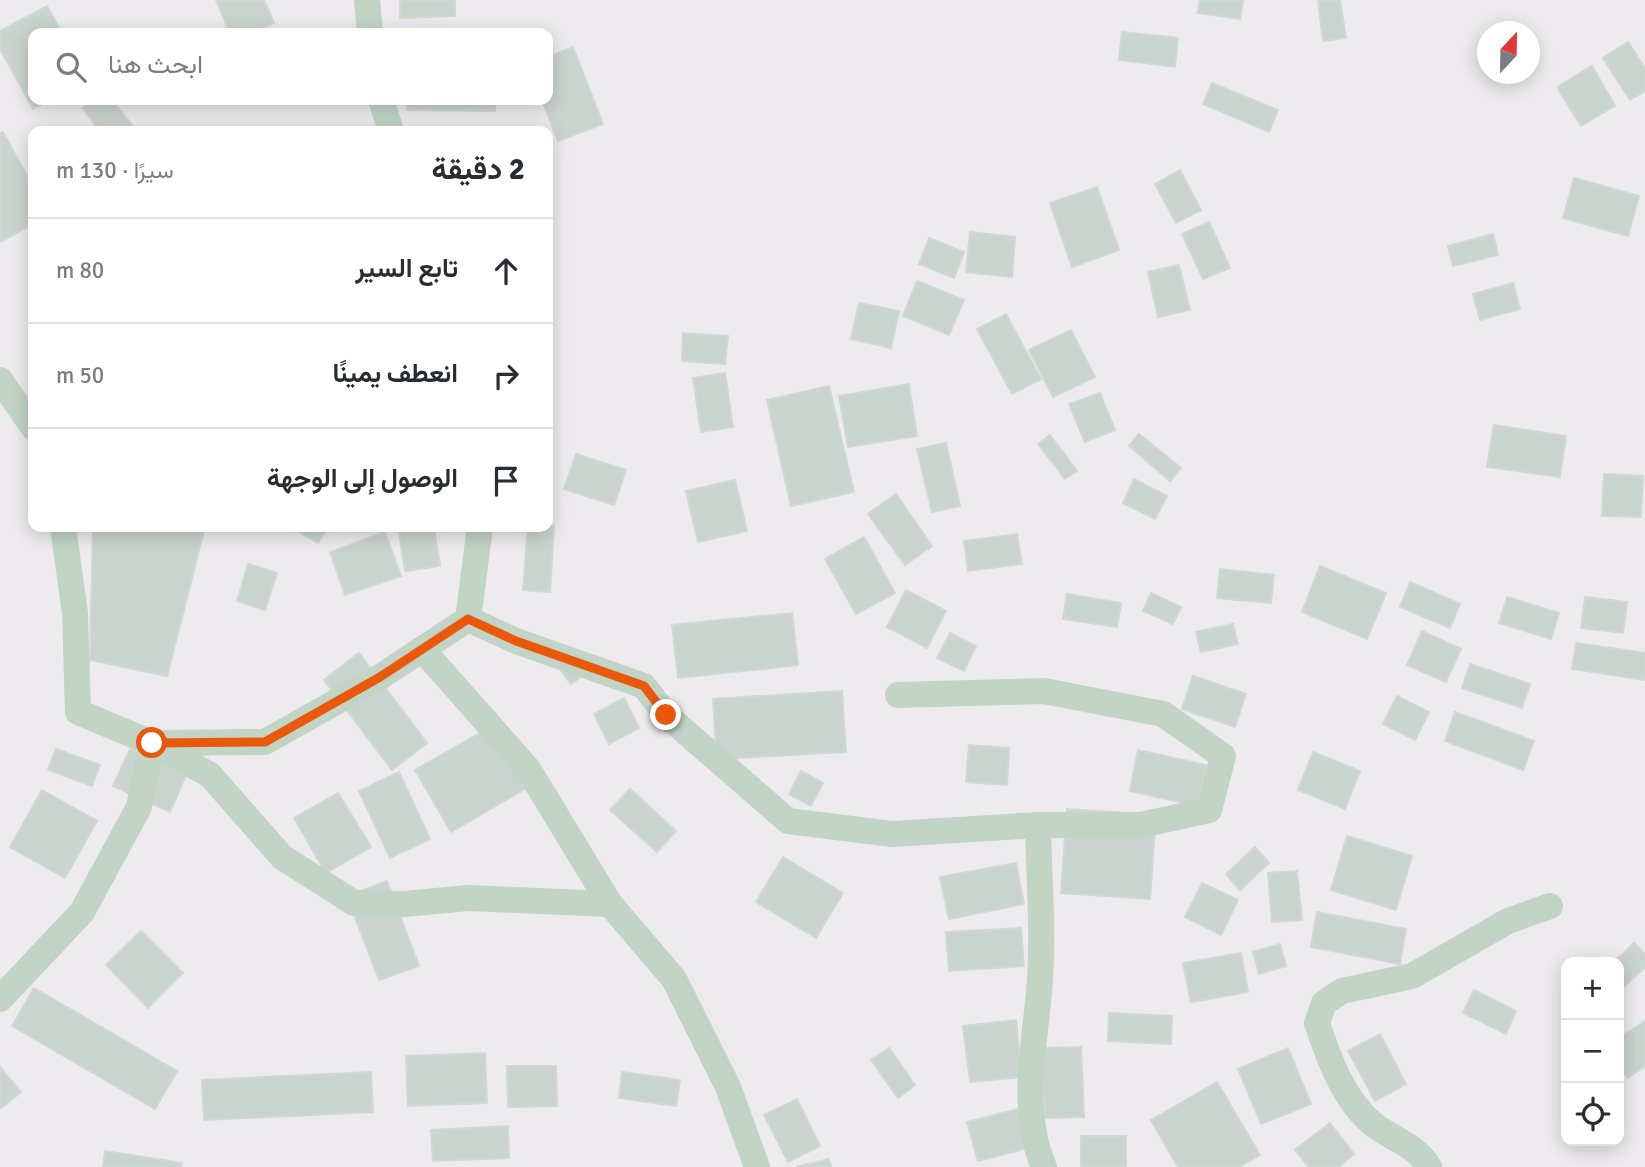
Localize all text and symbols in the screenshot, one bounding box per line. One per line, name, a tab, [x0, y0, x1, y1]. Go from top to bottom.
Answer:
north arrow	[1477, 21, 1540, 84]
search box	[28, 28, 553, 105]
icon: search	[52, 48, 90, 86]
text: ابحث هنا	[108, 49, 203, 81]
text: 2 دقيقة	[431, 151, 525, 188]
text: سيرًا · 130 m	[56, 156, 174, 185]
icon: ahead	[487, 252, 525, 290]
text: تابع السير	[355, 253, 458, 285]
text: 80 m	[56, 256, 104, 285]
icon: right	[487, 357, 525, 395]
text: انعطف يمينًا	[332, 358, 458, 390]
text: 50 m	[56, 361, 104, 390]
icon: arrive	[487, 462, 525, 500]
text: الوصول إلى الوجهة	[267, 463, 458, 495]
route end	[650, 699, 681, 730]
route start	[136, 727, 167, 758]
map controls	[1561, 957, 1624, 1146]
button: +	[1561, 957, 1624, 1020]
button: −	[1561, 1020, 1624, 1083]
button: locate	[1561, 1083, 1624, 1146]

